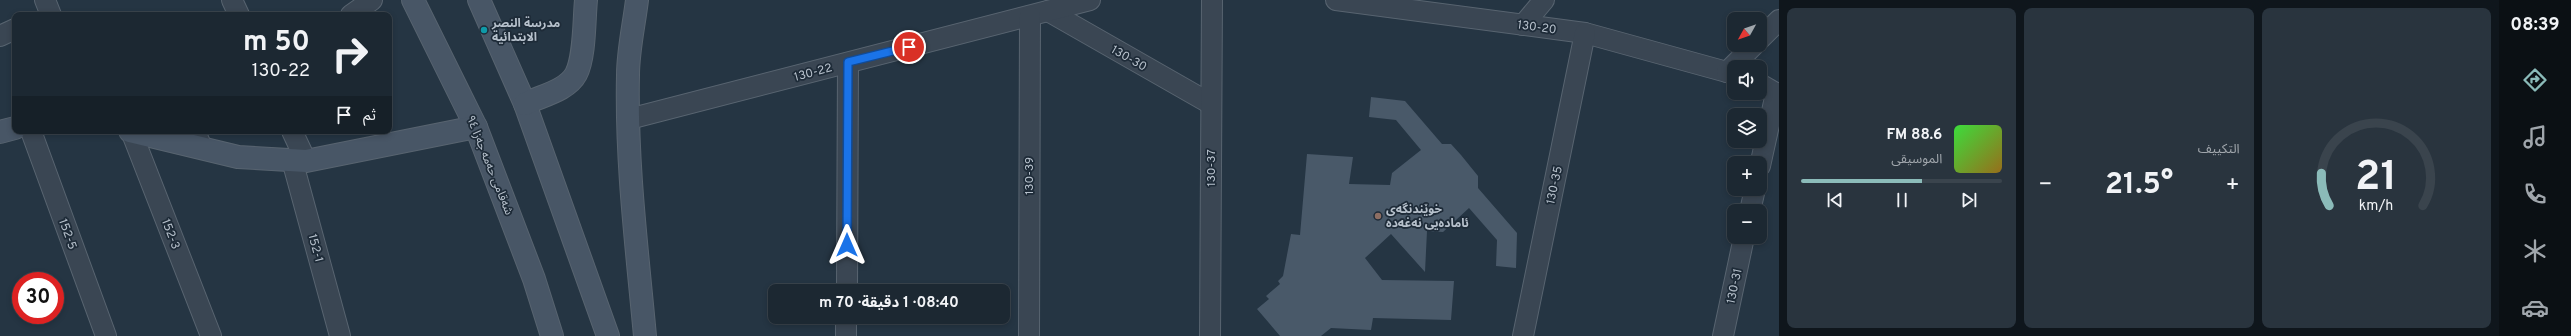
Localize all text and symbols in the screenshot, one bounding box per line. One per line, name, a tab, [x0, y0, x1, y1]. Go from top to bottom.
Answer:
north arrow	[1727, 12, 1767, 52]
map controls	[1727, 12, 1767, 244]
text: 08:39	[2510, 14, 2560, 37]
place label: مدرسة النصر الابتدائية	[491, 16, 560, 46]
street label: 130-20	[1516, 17, 1557, 39]
text: 50 m	[243, 25, 310, 61]
marker: مدرسة النصر الابتدائية	[479, 25, 489, 35]
icon: right	[324, 28, 376, 80]
pin	[892, 30, 926, 64]
icon: arrive	[898, 36, 920, 58]
street label: 130-30	[1108, 42, 1149, 76]
text: 130-22	[252, 60, 310, 83]
street label: 130-22	[792, 60, 834, 86]
button: sound	[1727, 60, 1767, 100]
icon: directions	[2521, 66, 2549, 94]
icon: arrive	[333, 104, 355, 126]
text: ثم	[363, 107, 376, 126]
button: layers	[1727, 108, 1767, 148]
street label: شەقامی حەمە جەزا ٩٤	[462, 113, 516, 218]
icon: music	[2521, 123, 2549, 151]
text: 88.6 FM	[1886, 126, 1942, 145]
text: التكييف	[2198, 142, 2240, 158]
street label: 130-37	[1204, 149, 1220, 187]
text: الموسيقى	[1891, 152, 1942, 168]
text: 21	[2355, 152, 2397, 205]
button: +	[1727, 156, 1767, 196]
street label: 130-39	[1022, 157, 1038, 195]
street label: 130-35	[1543, 165, 1567, 206]
text: 21.5°	[2105, 167, 2173, 204]
text: −	[2038, 172, 2053, 199]
text: +	[2225, 172, 2240, 199]
icon: phone	[2521, 180, 2549, 208]
icon: previous	[1824, 189, 1846, 211]
icon: pause	[1891, 189, 1913, 211]
icon: next	[1958, 189, 1980, 211]
text: km/h	[2359, 197, 2394, 215]
place label: خوێندنگەی ئامادەیی نەغەدە	[1386, 202, 1469, 232]
button: −	[1727, 204, 1767, 244]
marker: خوێندنگەی ئامادەیی نەغەدە	[1373, 211, 1383, 221]
street label: 152-5	[54, 217, 80, 252]
street label: 152-3	[157, 217, 183, 252]
position arrow	[826, 224, 868, 266]
street label: 152-1	[304, 232, 326, 264]
icon: climate	[2521, 237, 2549, 265]
street label: 130-31	[1723, 267, 1747, 305]
speed limit sign: 30	[12, 272, 64, 324]
text: 08:40 · 1 دقيقة · 70 m	[819, 294, 959, 313]
icon: car	[2521, 294, 2549, 322]

